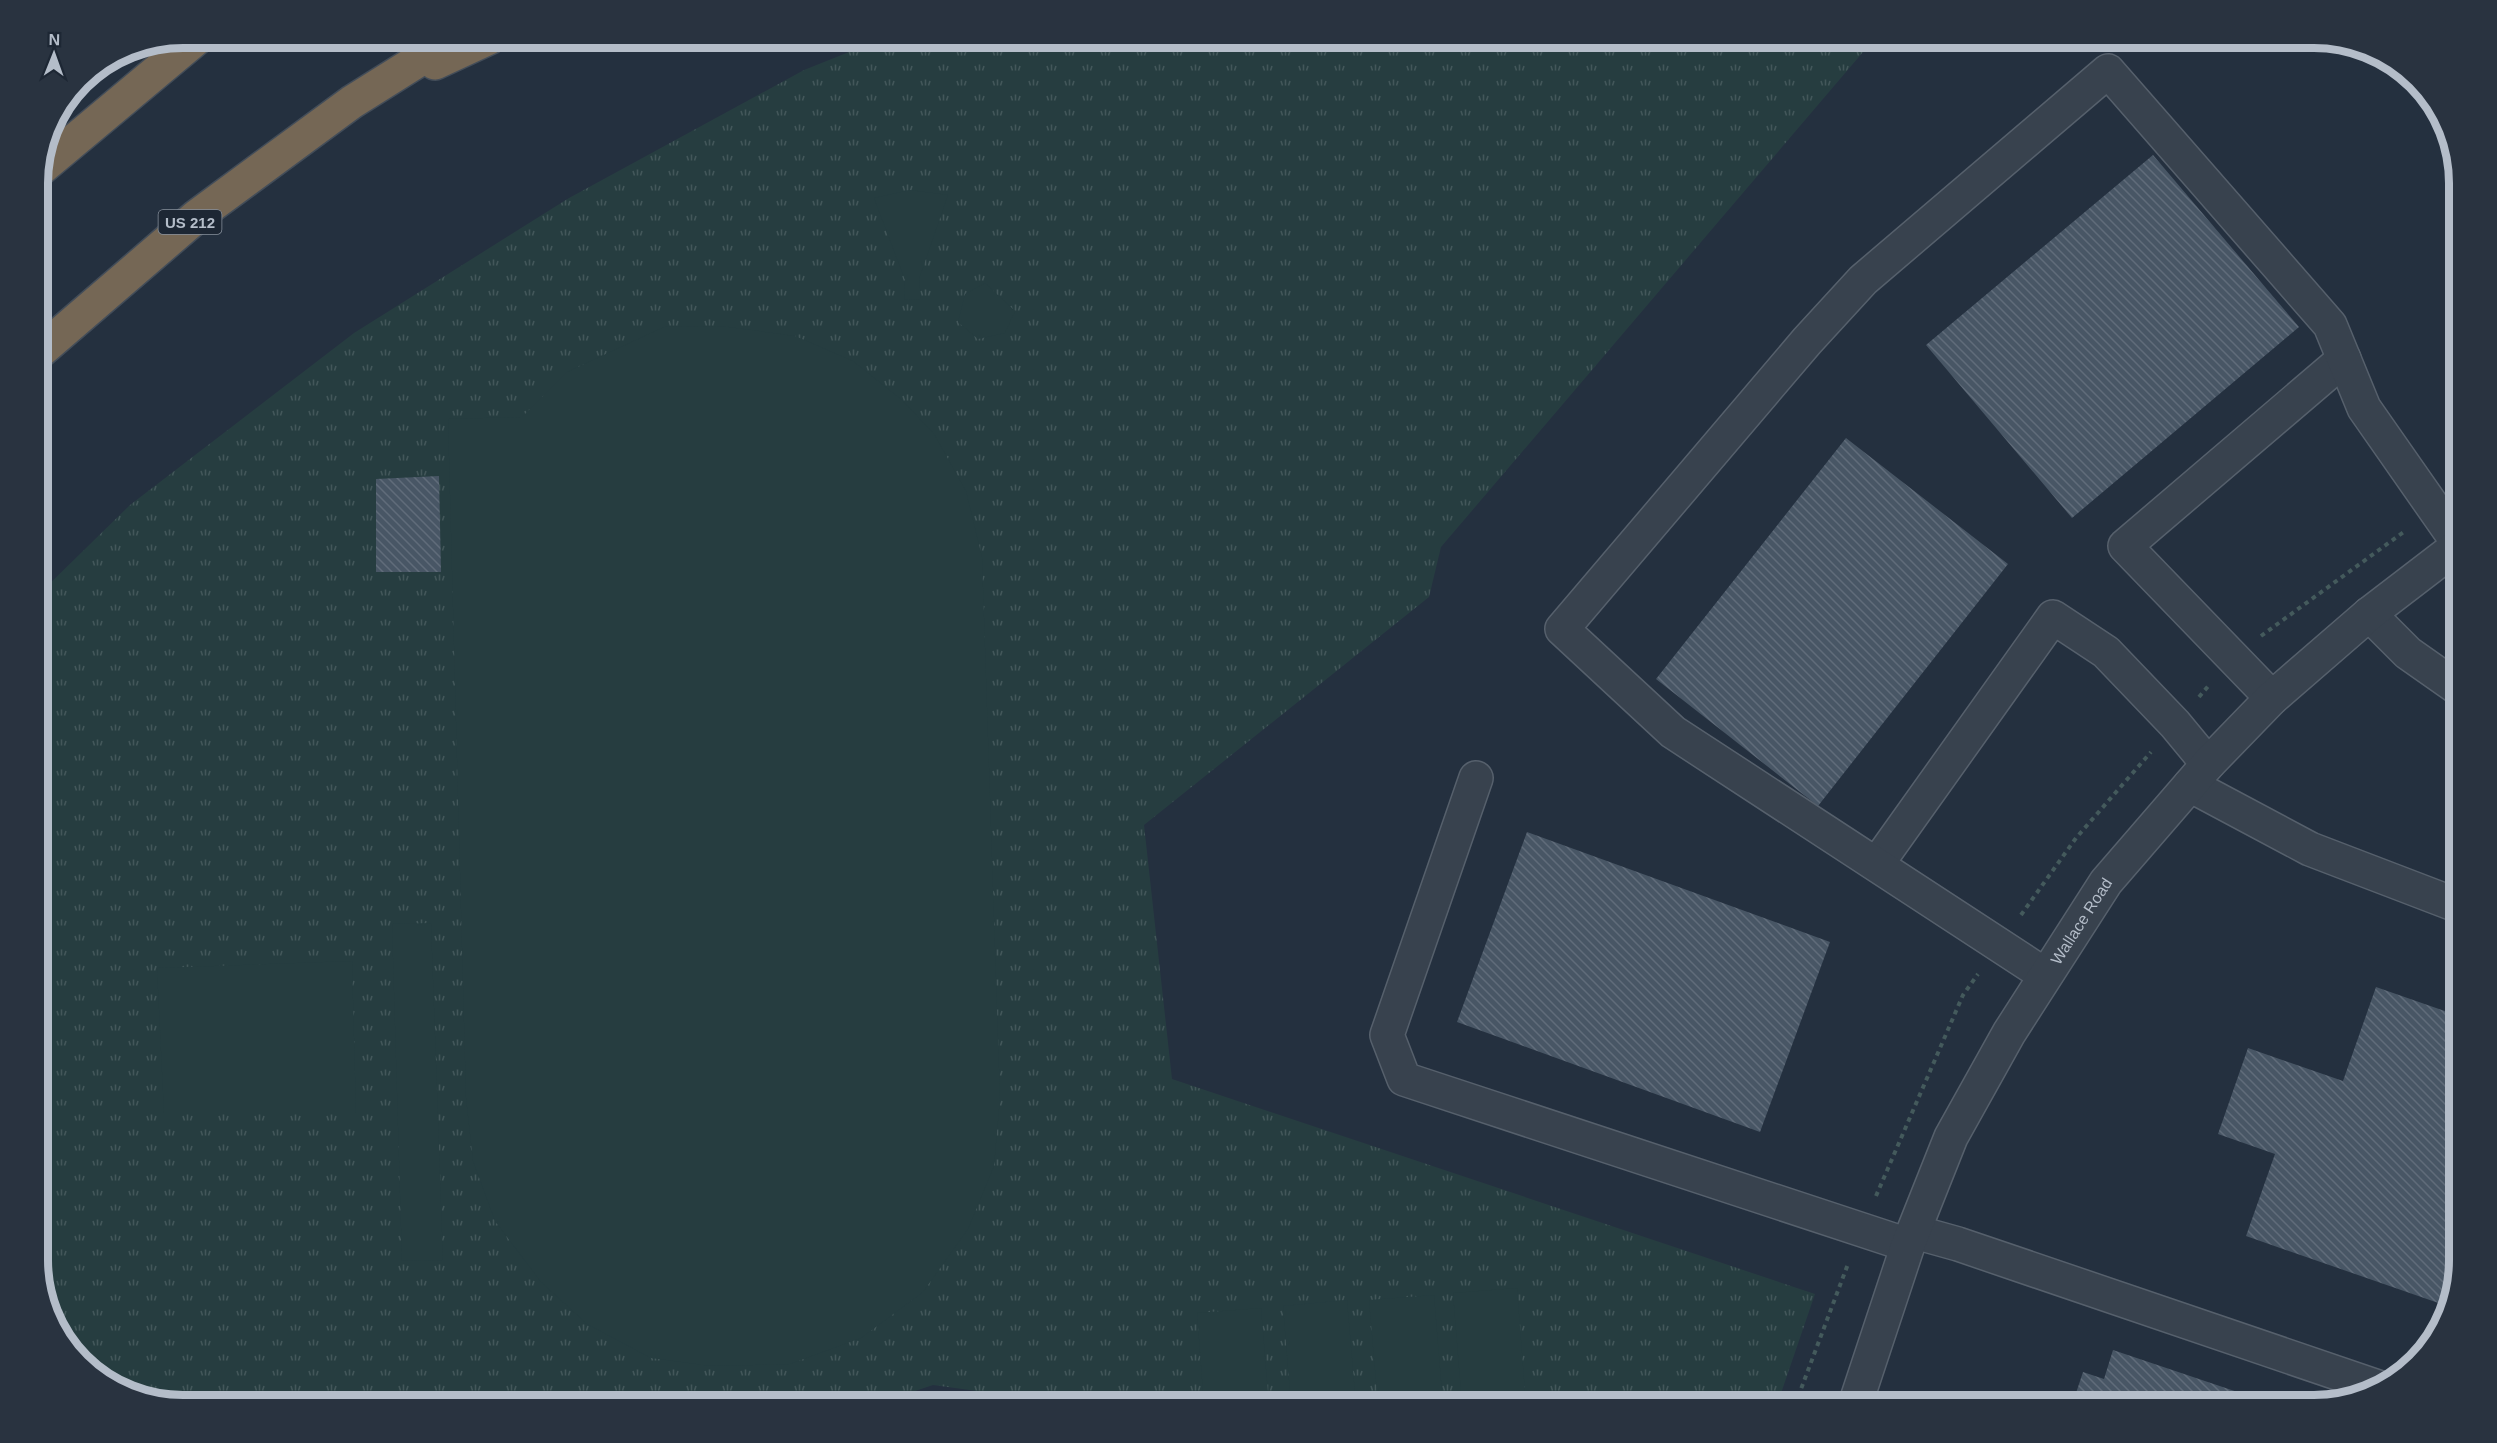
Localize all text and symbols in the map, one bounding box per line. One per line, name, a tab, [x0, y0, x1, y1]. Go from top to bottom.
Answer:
north arrow	[24, 24, 84, 84]
text: N	[48, 31, 60, 48]
road number: US 212	[158, 210, 222, 234]
street label: Wallace Road	[2047, 875, 2115, 967]

